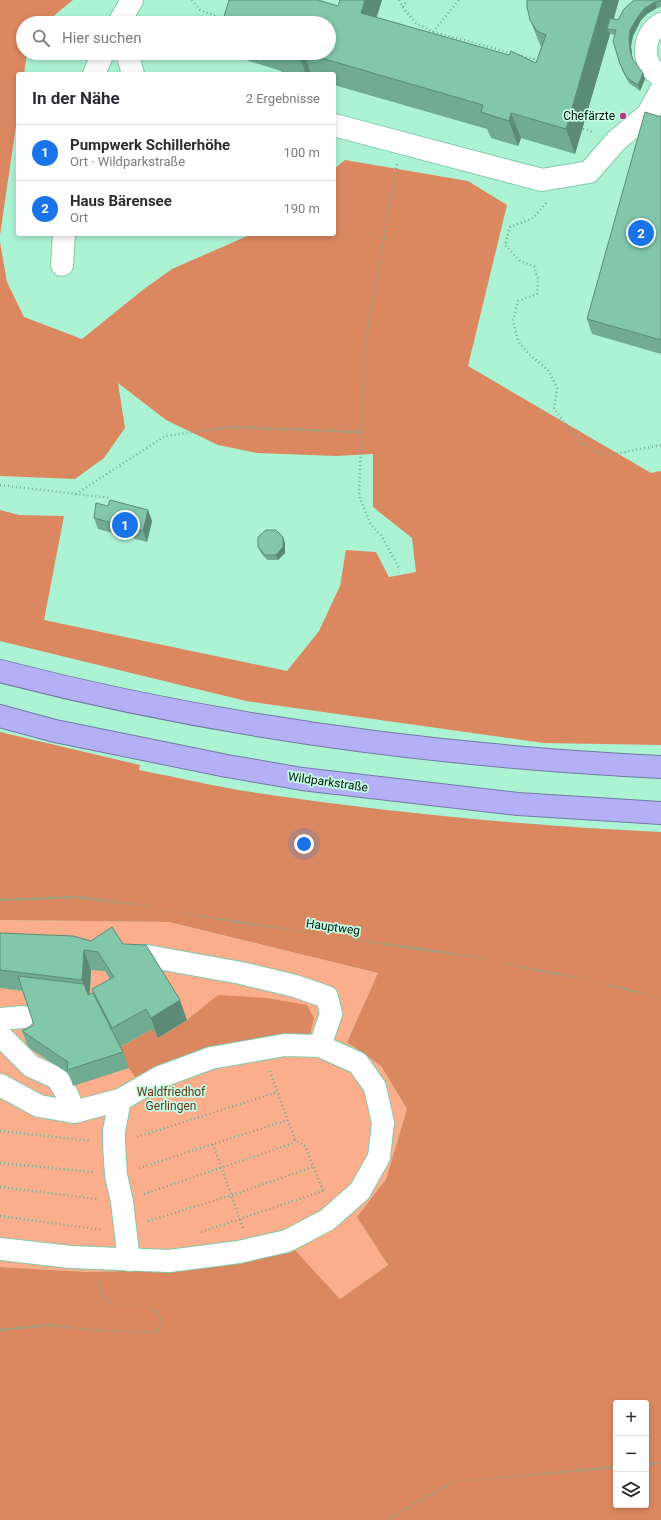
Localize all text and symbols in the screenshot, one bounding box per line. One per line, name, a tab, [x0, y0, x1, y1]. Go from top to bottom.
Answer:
search box	[16, 16, 336, 60]
icon: search	[30, 27, 52, 49]
text: Hier suchen	[62, 29, 141, 47]
text: In der Nähe	[32, 88, 120, 108]
text: 2 Ergebnisse	[246, 91, 320, 106]
place label: Chefärzte	[563, 109, 615, 123]
marker: Chefärzte	[618, 111, 628, 121]
text: Pumpwerk Schillerhöhe	[70, 136, 230, 154]
text: 1	[41, 145, 49, 160]
text: 100 m	[283, 145, 320, 160]
text: Ort · Wildparkstraße	[70, 154, 185, 169]
text: Haus Bärensee	[70, 192, 172, 210]
text: 2	[41, 201, 49, 216]
text: 190 m	[283, 201, 320, 216]
text: Ort	[70, 210, 88, 225]
pin: 2	[628, 218, 654, 248]
pin: 1	[112, 510, 138, 540]
street label: Wildparkstraße	[287, 769, 369, 795]
your location	[294, 834, 314, 854]
street label: Hauptweg	[305, 916, 361, 938]
park label: Waldfriedhof Gerlingen	[137, 1085, 206, 1113]
map controls	[613, 1400, 649, 1508]
button: +	[613, 1400, 649, 1436]
button: −	[613, 1436, 649, 1472]
button: layers	[613, 1472, 649, 1508]

